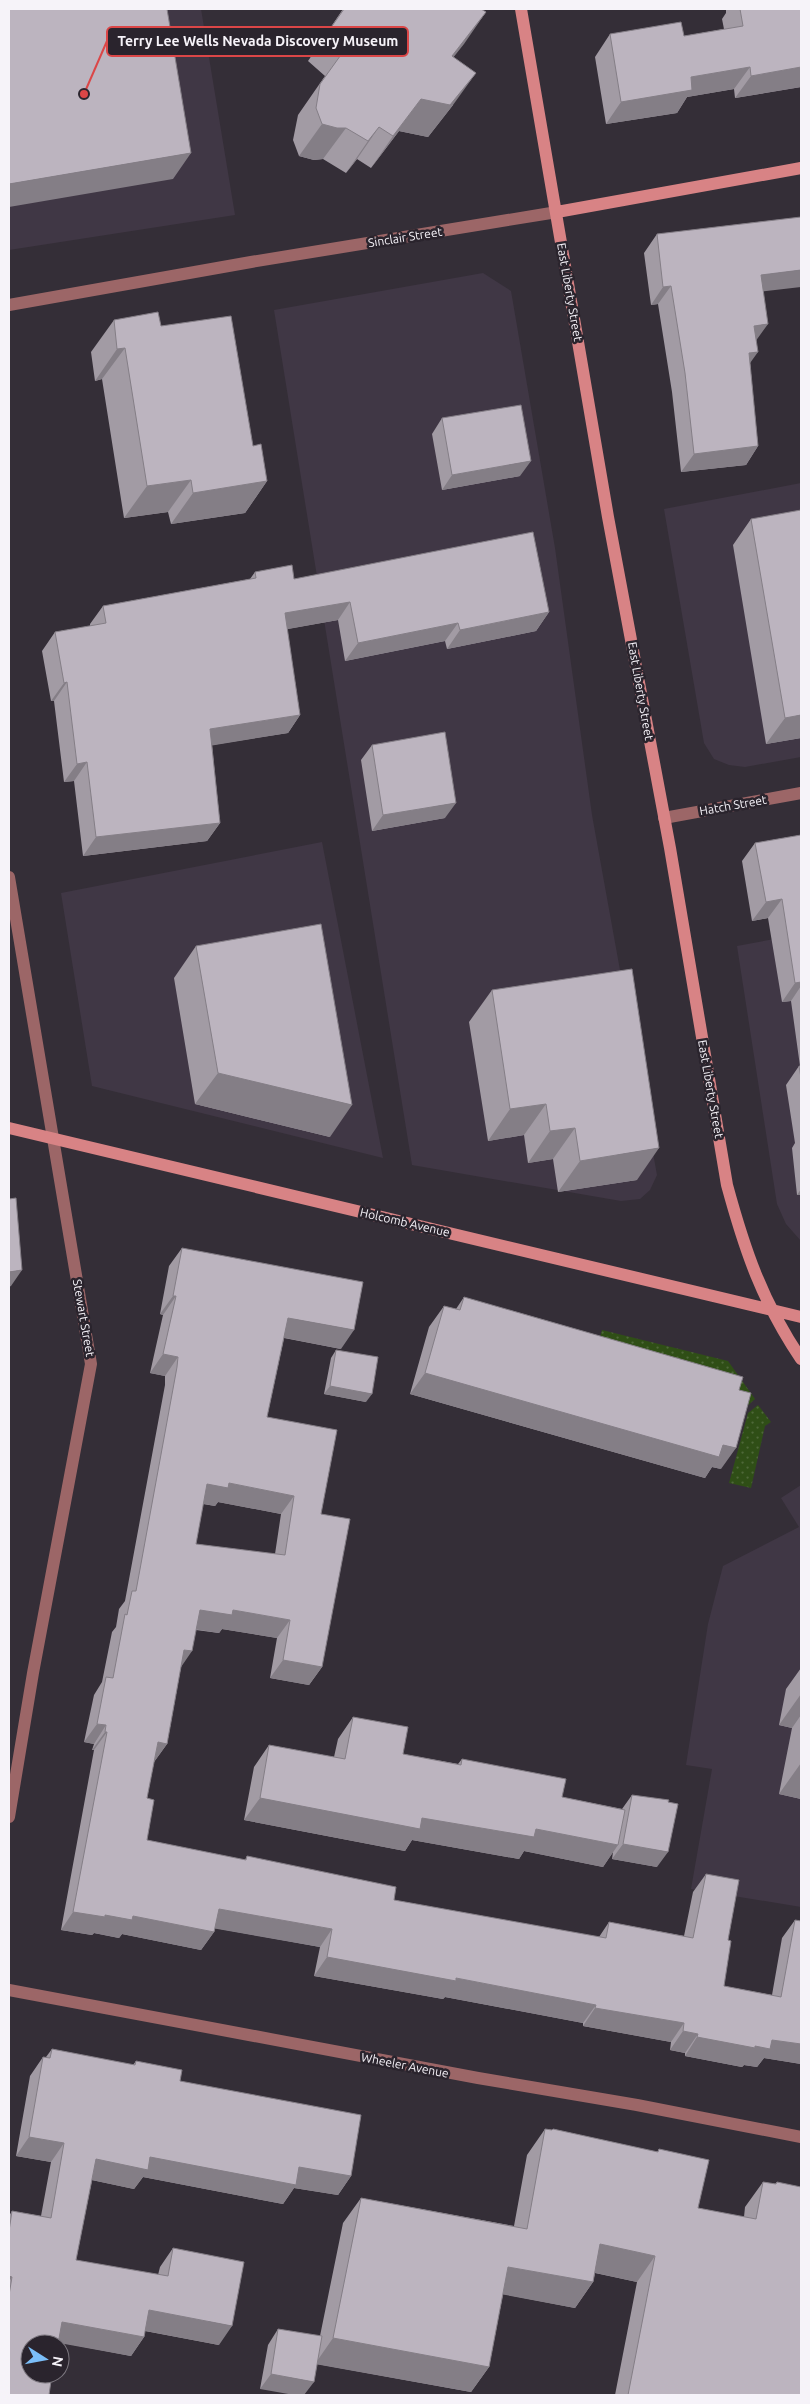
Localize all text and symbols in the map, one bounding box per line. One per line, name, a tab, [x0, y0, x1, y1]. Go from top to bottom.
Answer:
callout: Terry Lee Wells Nevada Discovery Museum	[107, 27, 408, 56]
text: Terry Lee Wells Nevada Discovery Museum	[118, 33, 398, 49]
street label: Sinclair Street	[367, 225, 443, 249]
street label: East Liberty Street	[555, 242, 585, 342]
street label: East Liberty Street	[626, 641, 656, 741]
street label: Hatch Street	[698, 793, 768, 817]
street label: East Liberty Street	[696, 1039, 726, 1139]
street label: Holcomb Avenue	[359, 1205, 451, 1239]
street label: Stewart Street	[71, 1278, 97, 1358]
street label: Wheeler Avenue	[360, 2050, 450, 2080]
north arrow	[20, 2334, 70, 2384]
text: N	[49, 2355, 67, 2368]

